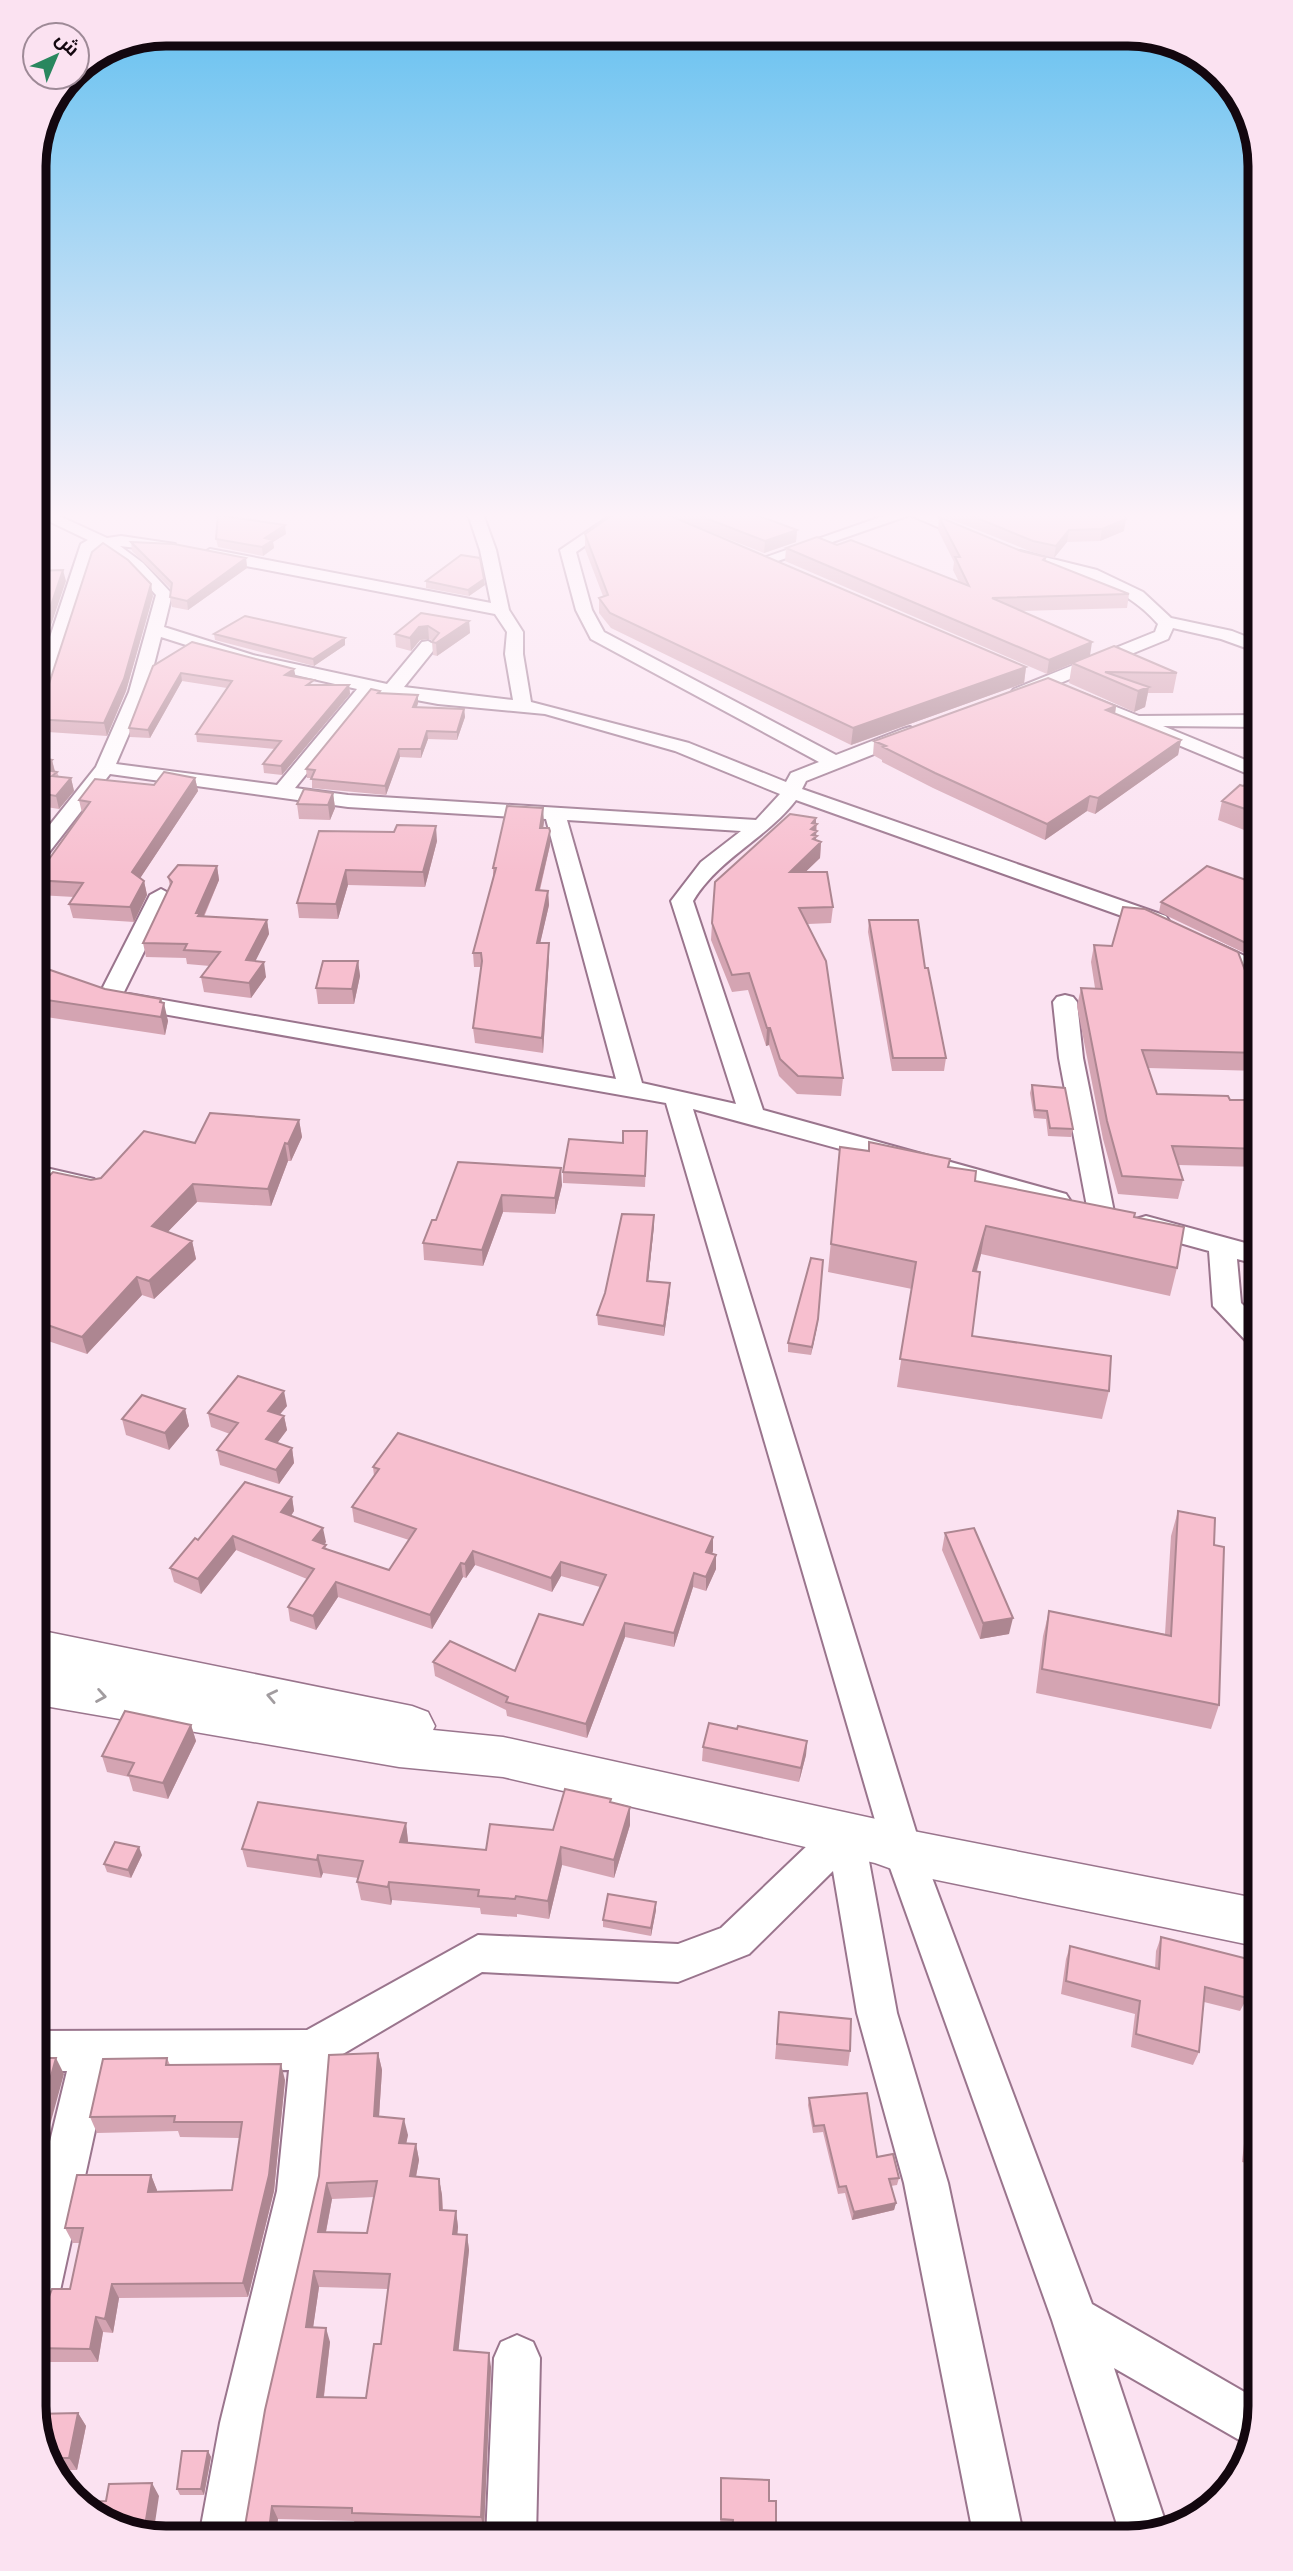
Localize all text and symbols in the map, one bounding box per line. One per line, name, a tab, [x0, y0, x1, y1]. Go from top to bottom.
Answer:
north arrow	[21, 21, 91, 91]
text: ش	[51, 29, 83, 61]
one-way arrow	[95, 1688, 107, 1703]
one-way arrow	[266, 1689, 278, 1704]

